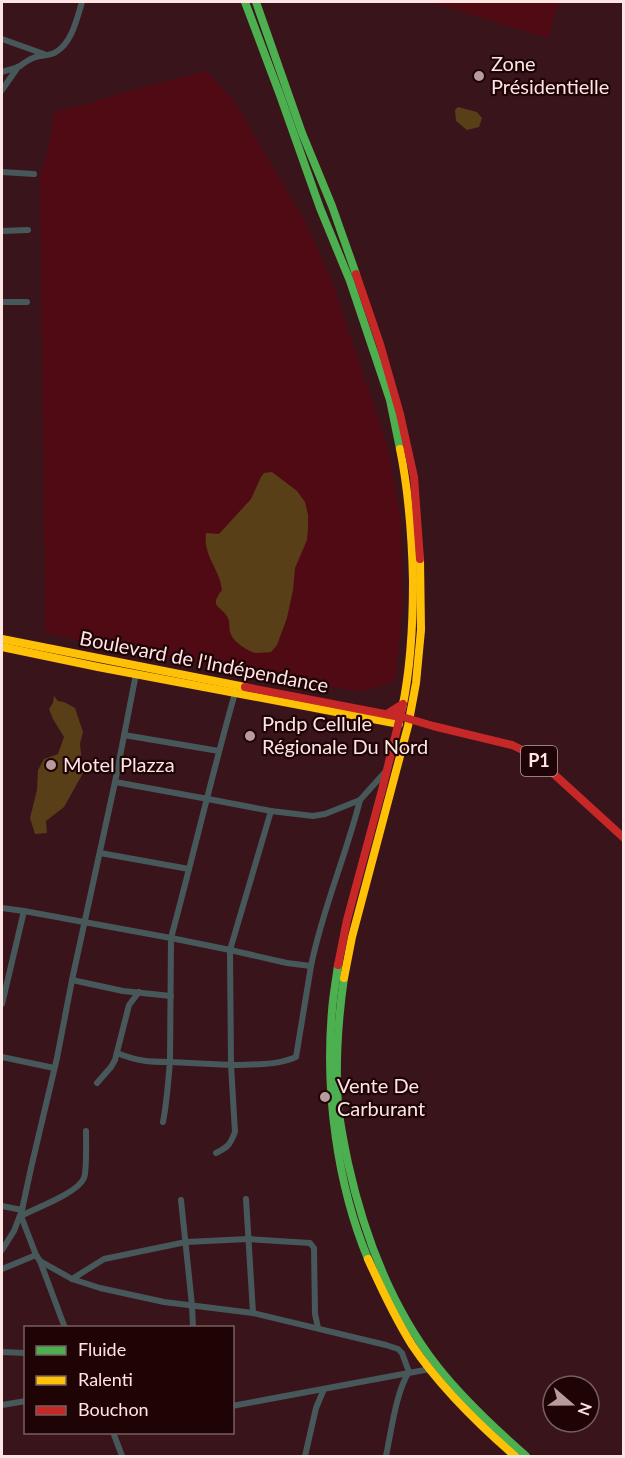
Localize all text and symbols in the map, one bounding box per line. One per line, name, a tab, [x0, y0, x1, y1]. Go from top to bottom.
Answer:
place label: Zone Présidentielle	[491, 51, 609, 98]
marker: Zone Présidentielle	[472, 69, 486, 83]
street label: Boulevard de l'Indépendance	[78, 625, 331, 697]
place label: Pndp Cellule Régionale Du Nord	[262, 711, 428, 758]
marker: Pndp Cellule Régionale Du Nord	[243, 729, 257, 743]
road number: P1	[521, 746, 557, 776]
place label: Motel Plazza	[63, 752, 175, 776]
marker: Motel Plazza	[44, 758, 58, 772]
place label: Vente De Carburant	[337, 1073, 425, 1120]
marker: Vente De Carburant	[318, 1090, 332, 1104]
legend	[24, 1326, 234, 1434]
text: Fluide	[78, 1338, 126, 1360]
text: Ralenti	[78, 1368, 133, 1390]
north arrow	[541, 1374, 601, 1434]
text: Bouchon	[78, 1398, 149, 1420]
text: N	[575, 1400, 597, 1418]

